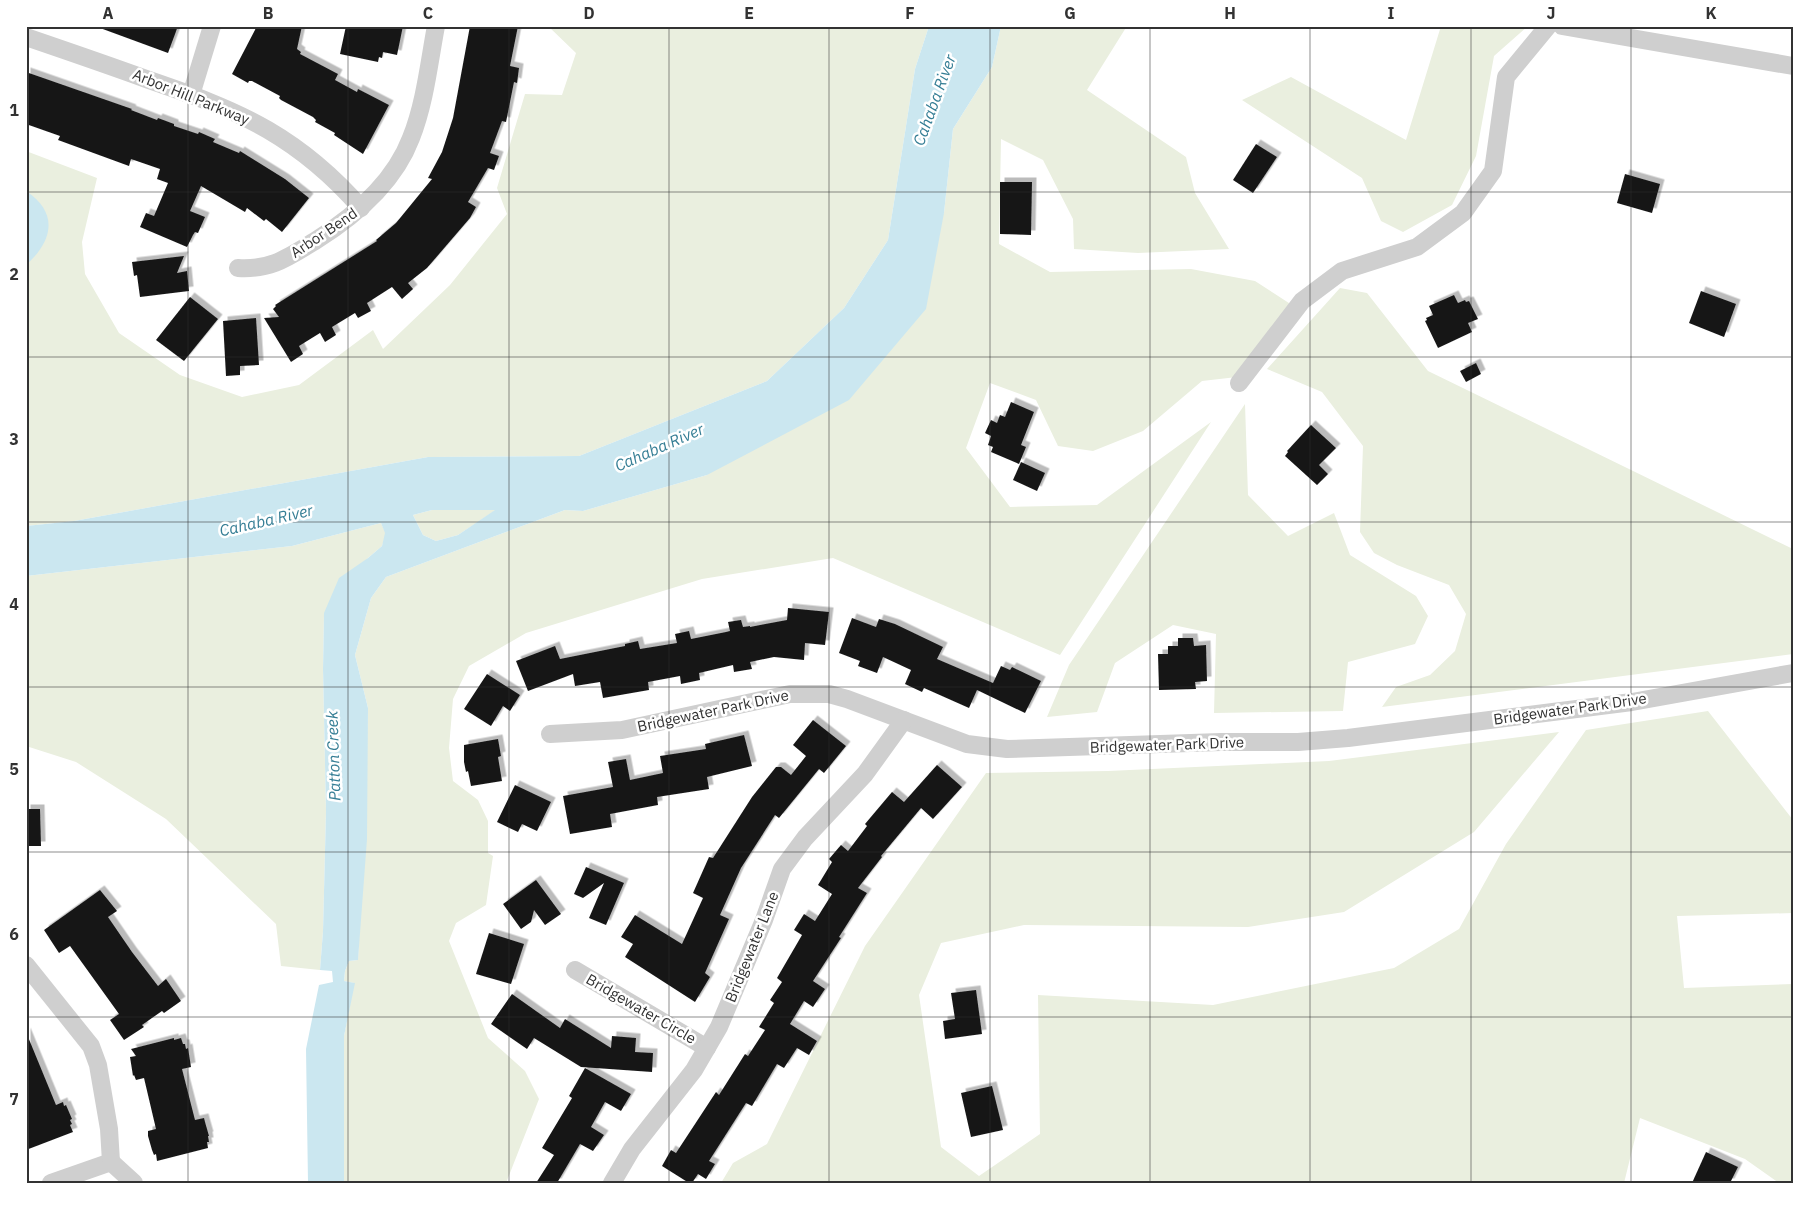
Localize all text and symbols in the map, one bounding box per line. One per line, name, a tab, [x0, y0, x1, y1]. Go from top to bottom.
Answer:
text: A	[103, 3, 114, 23]
text: B	[263, 3, 274, 23]
text: C	[423, 3, 433, 23]
text: D	[583, 3, 595, 23]
text: E	[744, 3, 754, 23]
text: F	[905, 3, 915, 23]
text: G	[1064, 3, 1076, 23]
text: H	[1224, 3, 1236, 23]
text: I	[1388, 3, 1395, 23]
text: J	[1547, 3, 1555, 23]
text: K	[1705, 3, 1717, 23]
water label: Cahaba River	[908, 51, 960, 148]
street label: Arbor Hill Parkway	[130, 64, 253, 129]
text: 1	[9, 100, 19, 120]
street label: Arbor Bend	[287, 203, 361, 262]
text: 2	[9, 264, 19, 284]
water label: Cahaba River	[611, 418, 708, 476]
text: 3	[9, 429, 19, 449]
water label: Cahaba River	[217, 499, 316, 540]
text: 4	[9, 594, 19, 614]
street label: Bridgewater Park Drive	[635, 685, 790, 736]
street label: Bridgewater Park Drive	[1492, 688, 1648, 729]
water label: Patton Creek	[321, 710, 345, 801]
street label: Bridgewater Park Drive	[1090, 732, 1244, 757]
text: 5	[9, 759, 19, 779]
street label: Bridgewater Lane	[721, 889, 782, 1005]
text: 6	[9, 924, 19, 944]
street label: Bridgewater Circle	[583, 969, 700, 1048]
text: 7	[9, 1089, 19, 1109]

